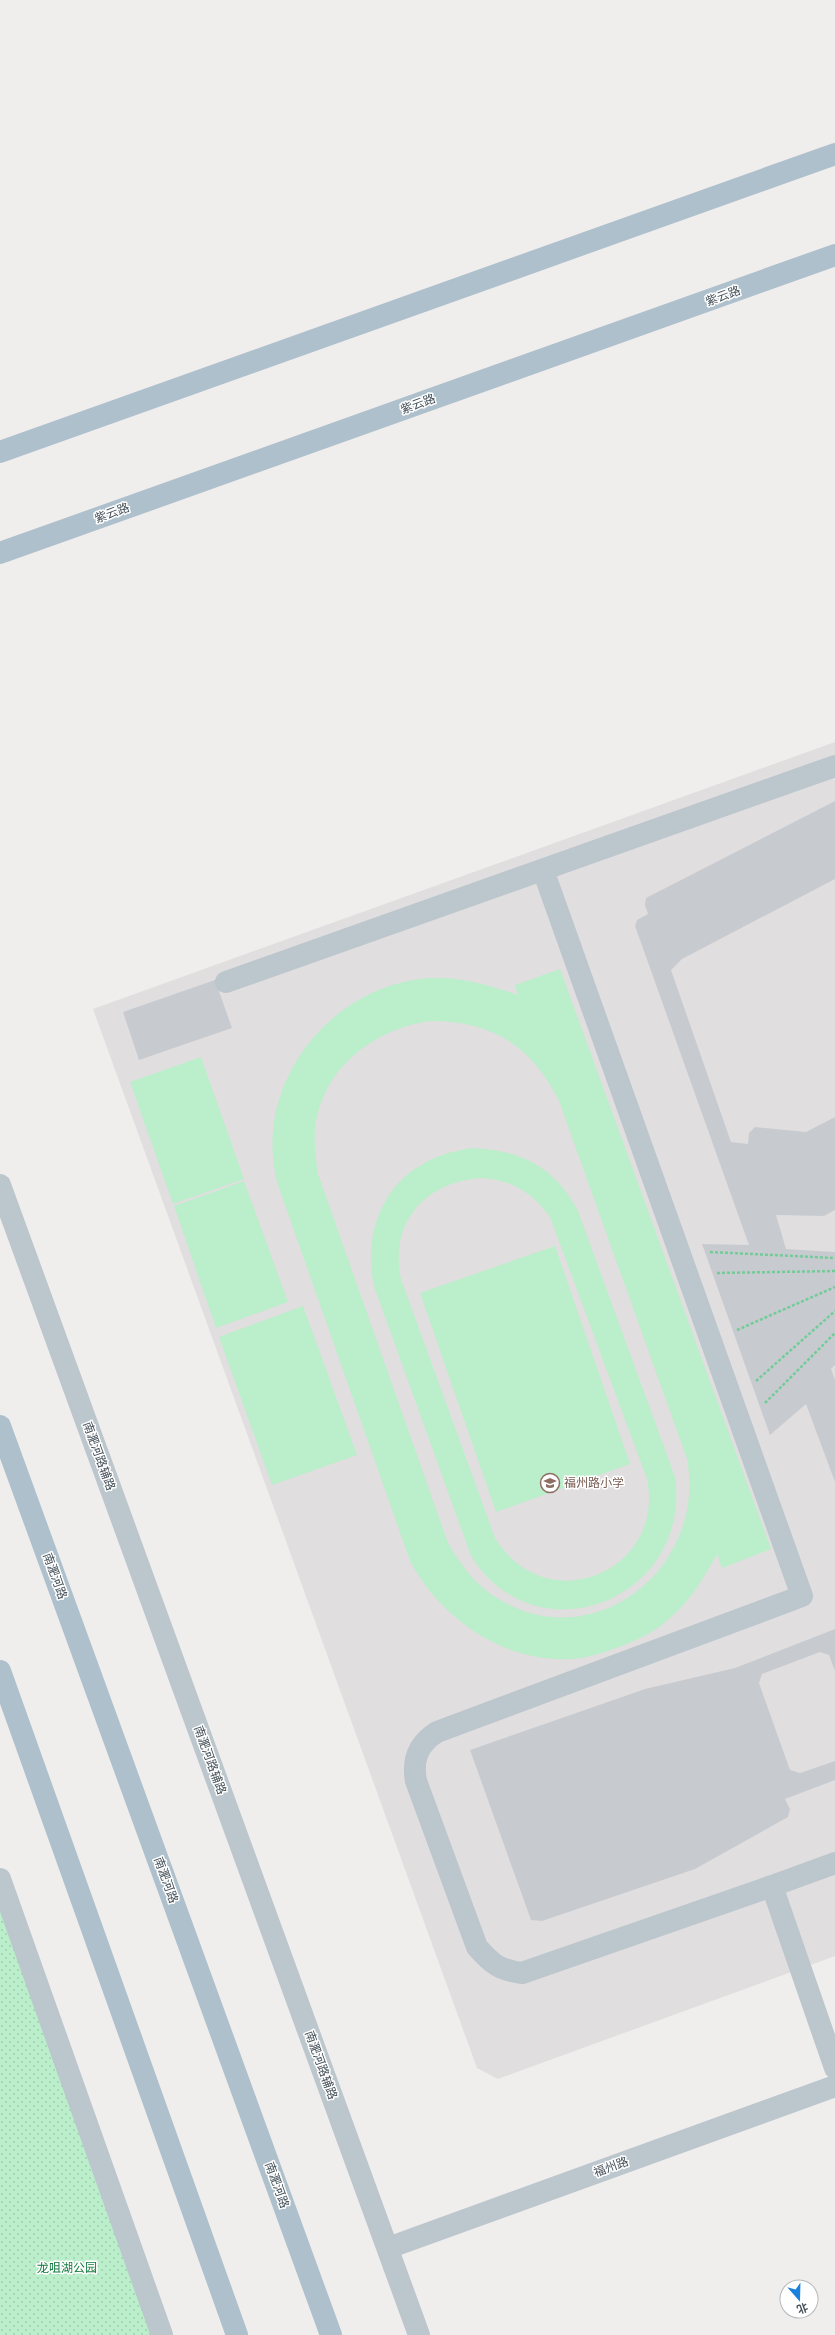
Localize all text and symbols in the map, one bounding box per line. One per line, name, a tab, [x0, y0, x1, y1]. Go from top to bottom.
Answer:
street label: 紫云路	[704, 283, 742, 309]
street label: 紫云路	[399, 391, 437, 417]
street label: 紫云路	[93, 500, 131, 526]
street label: 南淝河路辅路	[80, 1420, 118, 1492]
school or university icon: 福州路小学	[539, 1472, 561, 1494]
place label: 福州路小学	[564, 1476, 624, 1490]
street label: 南淝河路	[40, 1551, 70, 1601]
street label: 南淝河路辅路	[191, 1724, 229, 1796]
street label: 南淝河路	[151, 1855, 181, 1905]
street label: 南淝河路辅路	[302, 2029, 340, 2101]
street label: 福州路	[592, 2154, 630, 2180]
street label: 南淝河路	[262, 2160, 292, 2210]
park label: 龙咀湖公园	[37, 2261, 97, 2275]
north arrow	[779, 2279, 819, 2319]
text: 北	[795, 2301, 810, 2316]

